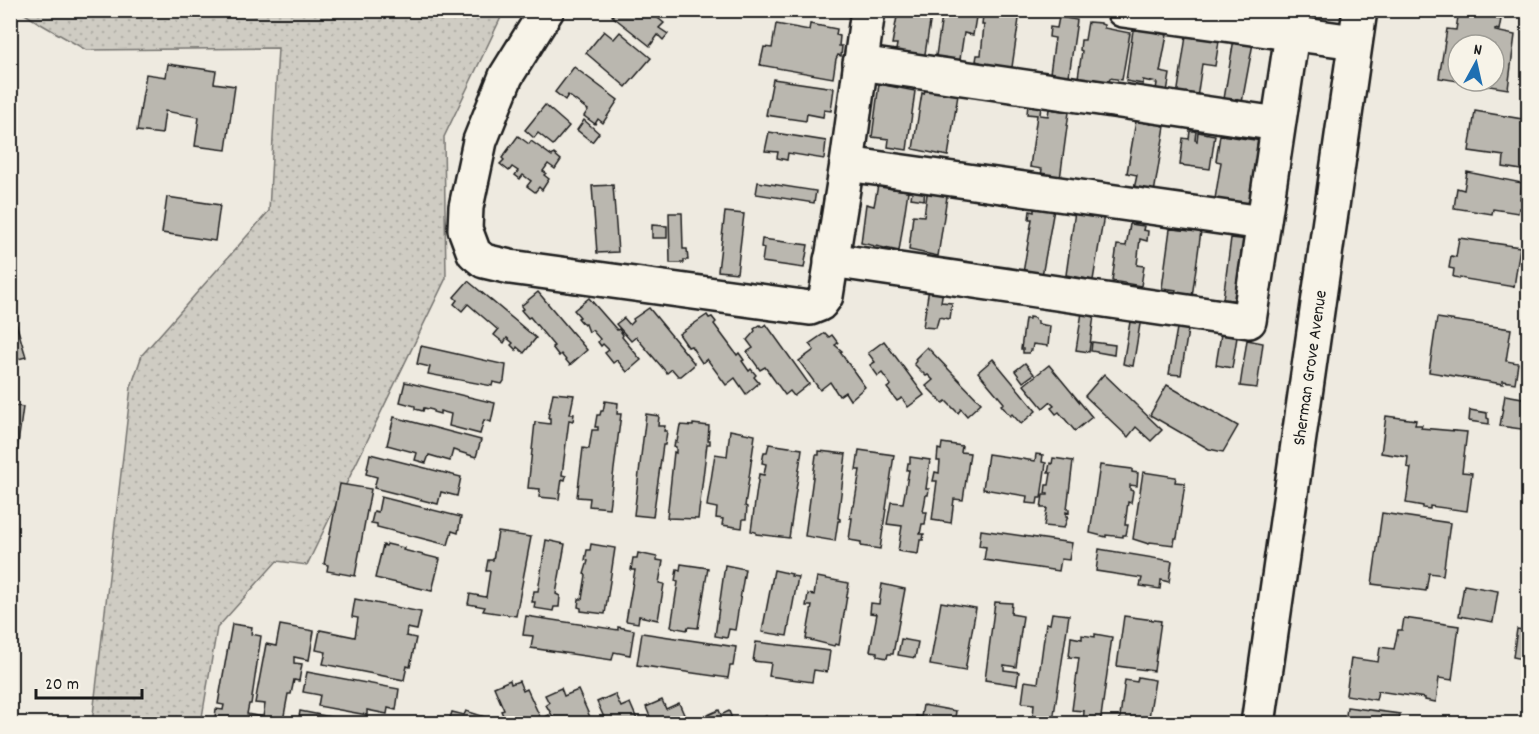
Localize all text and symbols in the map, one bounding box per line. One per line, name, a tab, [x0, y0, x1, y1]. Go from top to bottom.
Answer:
north arrow	[1446, 33, 1506, 93]
text: N	[1472, 39, 1483, 63]
street label: Sherman Grove Avenue	[1288, 289, 1335, 447]
scale bar	[36, 662, 142, 700]
text: 20 m	[45, 673, 79, 698]

